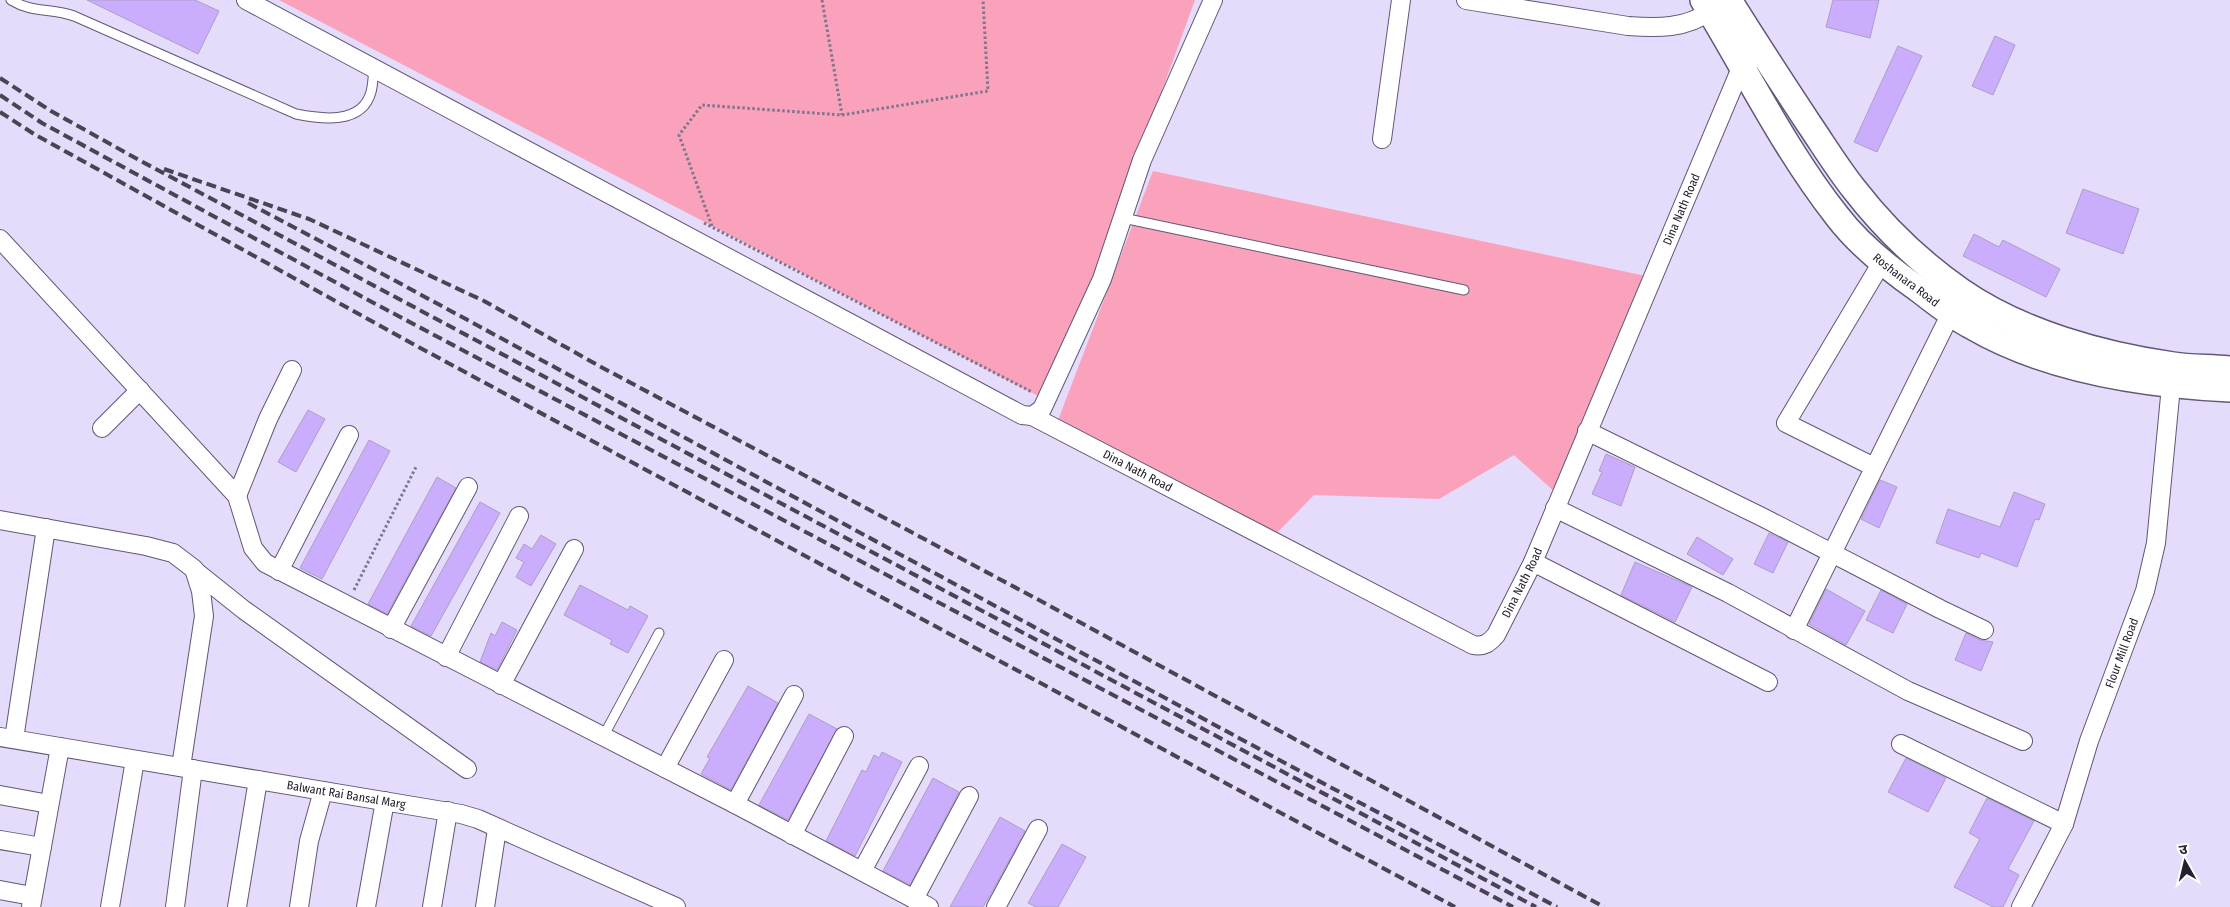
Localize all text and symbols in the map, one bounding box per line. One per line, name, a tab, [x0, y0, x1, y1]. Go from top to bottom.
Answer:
street label: Dina Nath Road	[1660, 171, 1703, 247]
street label: Roshanara Road	[1870, 250, 1942, 310]
street label: Dina Nath Road	[1101, 447, 1175, 495]
street label: Dina Nath Road	[1499, 546, 1545, 620]
street label: Flour Mill Road	[2102, 616, 2141, 690]
street label: Balwant Rai Bansal Marg	[286, 778, 407, 812]
north arrow	[2160, 837, 2210, 887]
text: उ	[2178, 841, 2189, 859]

